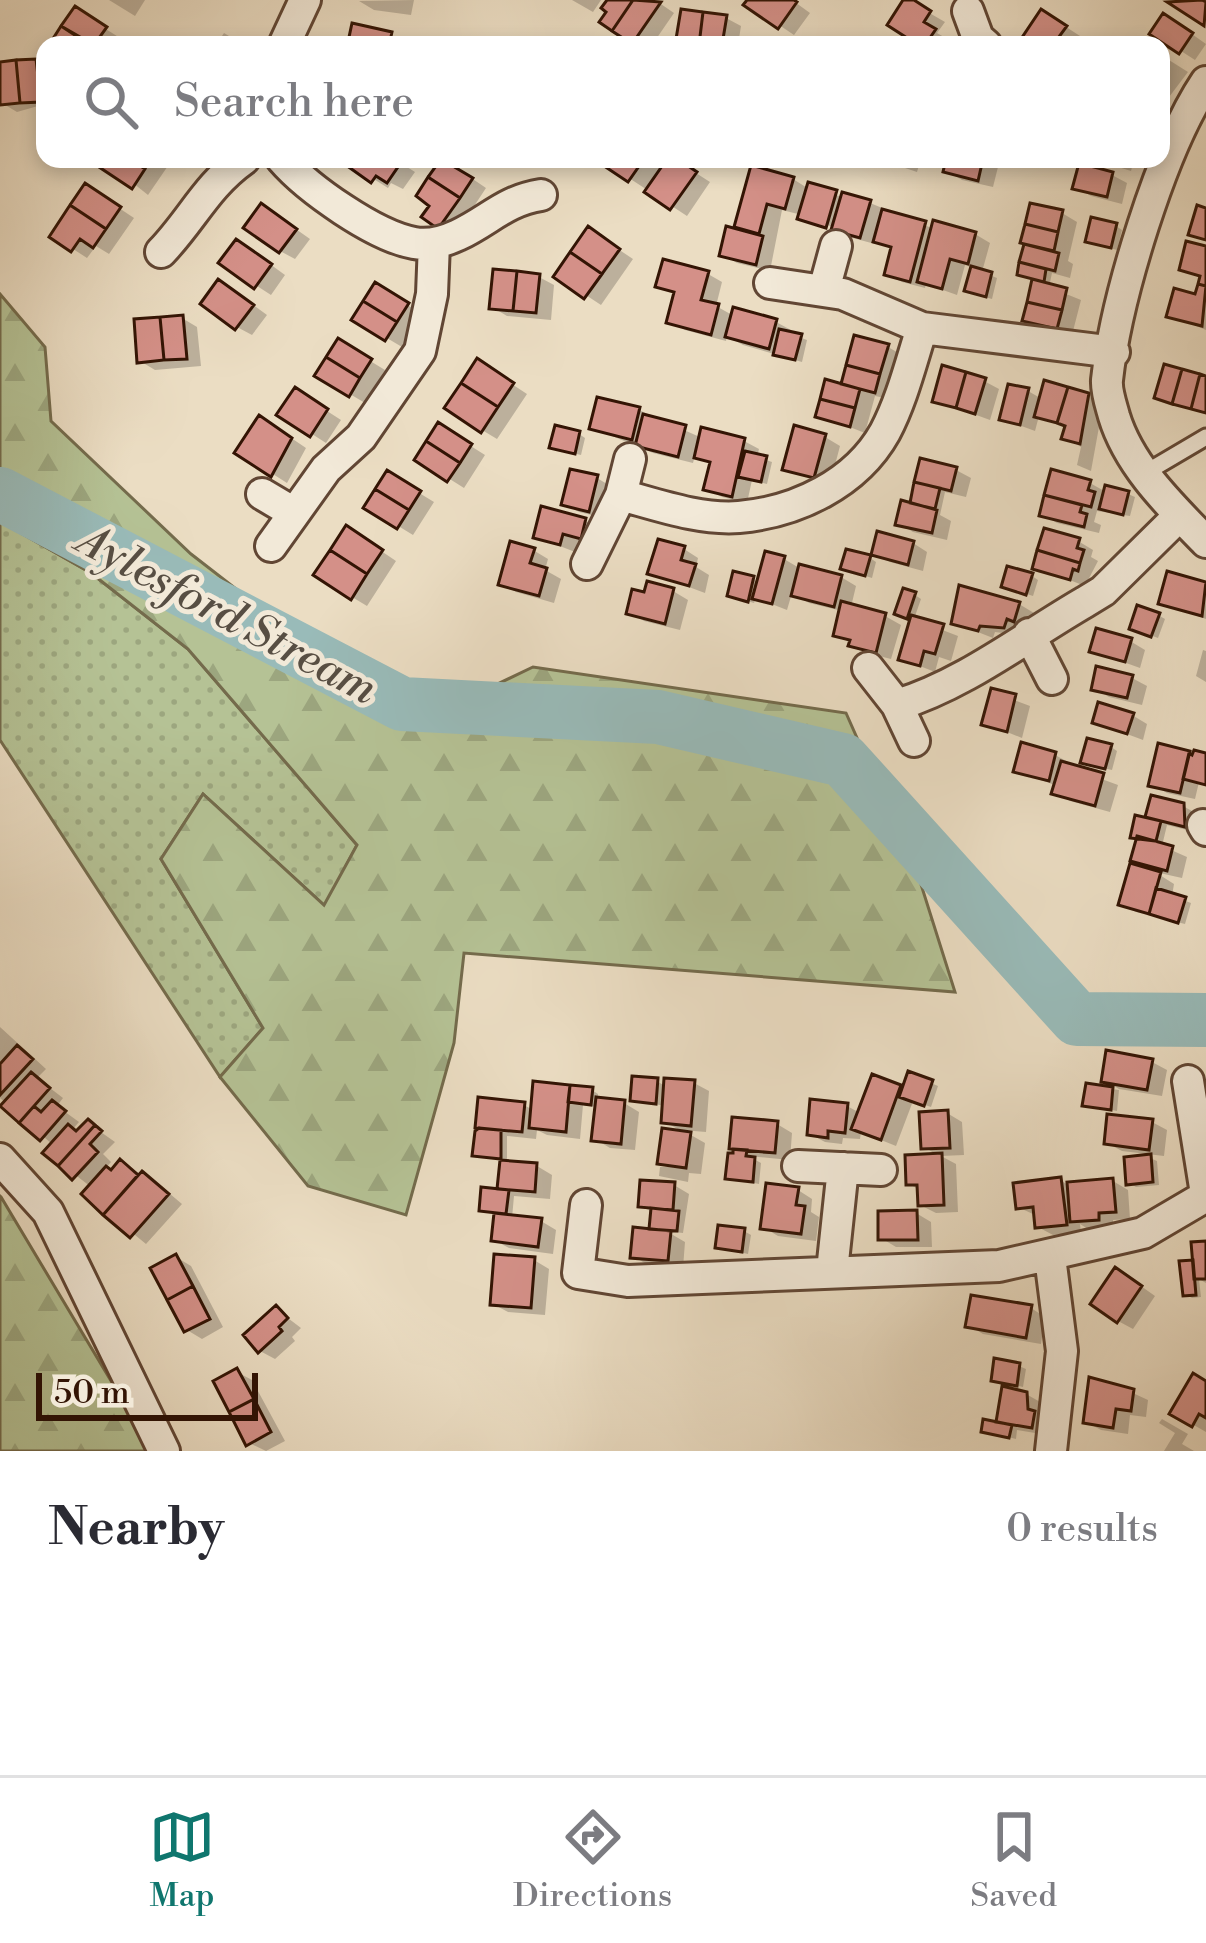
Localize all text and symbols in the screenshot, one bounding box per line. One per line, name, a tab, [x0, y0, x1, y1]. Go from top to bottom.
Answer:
search box	[36, 36, 1170, 168]
icon: search	[78, 69, 144, 135]
text: Search here	[174, 74, 414, 131]
water label: Aylesford Stream	[63, 510, 387, 718]
scale bar	[36, 1367, 258, 1420]
text: 50 m	[54, 1373, 130, 1414]
text: Nearby	[48, 1497, 224, 1561]
text: 0 results	[1006, 1505, 1158, 1554]
tab: Map	[149, 1804, 215, 1917]
tab: Directions	[513, 1804, 672, 1917]
tab: Saved	[970, 1804, 1057, 1917]

